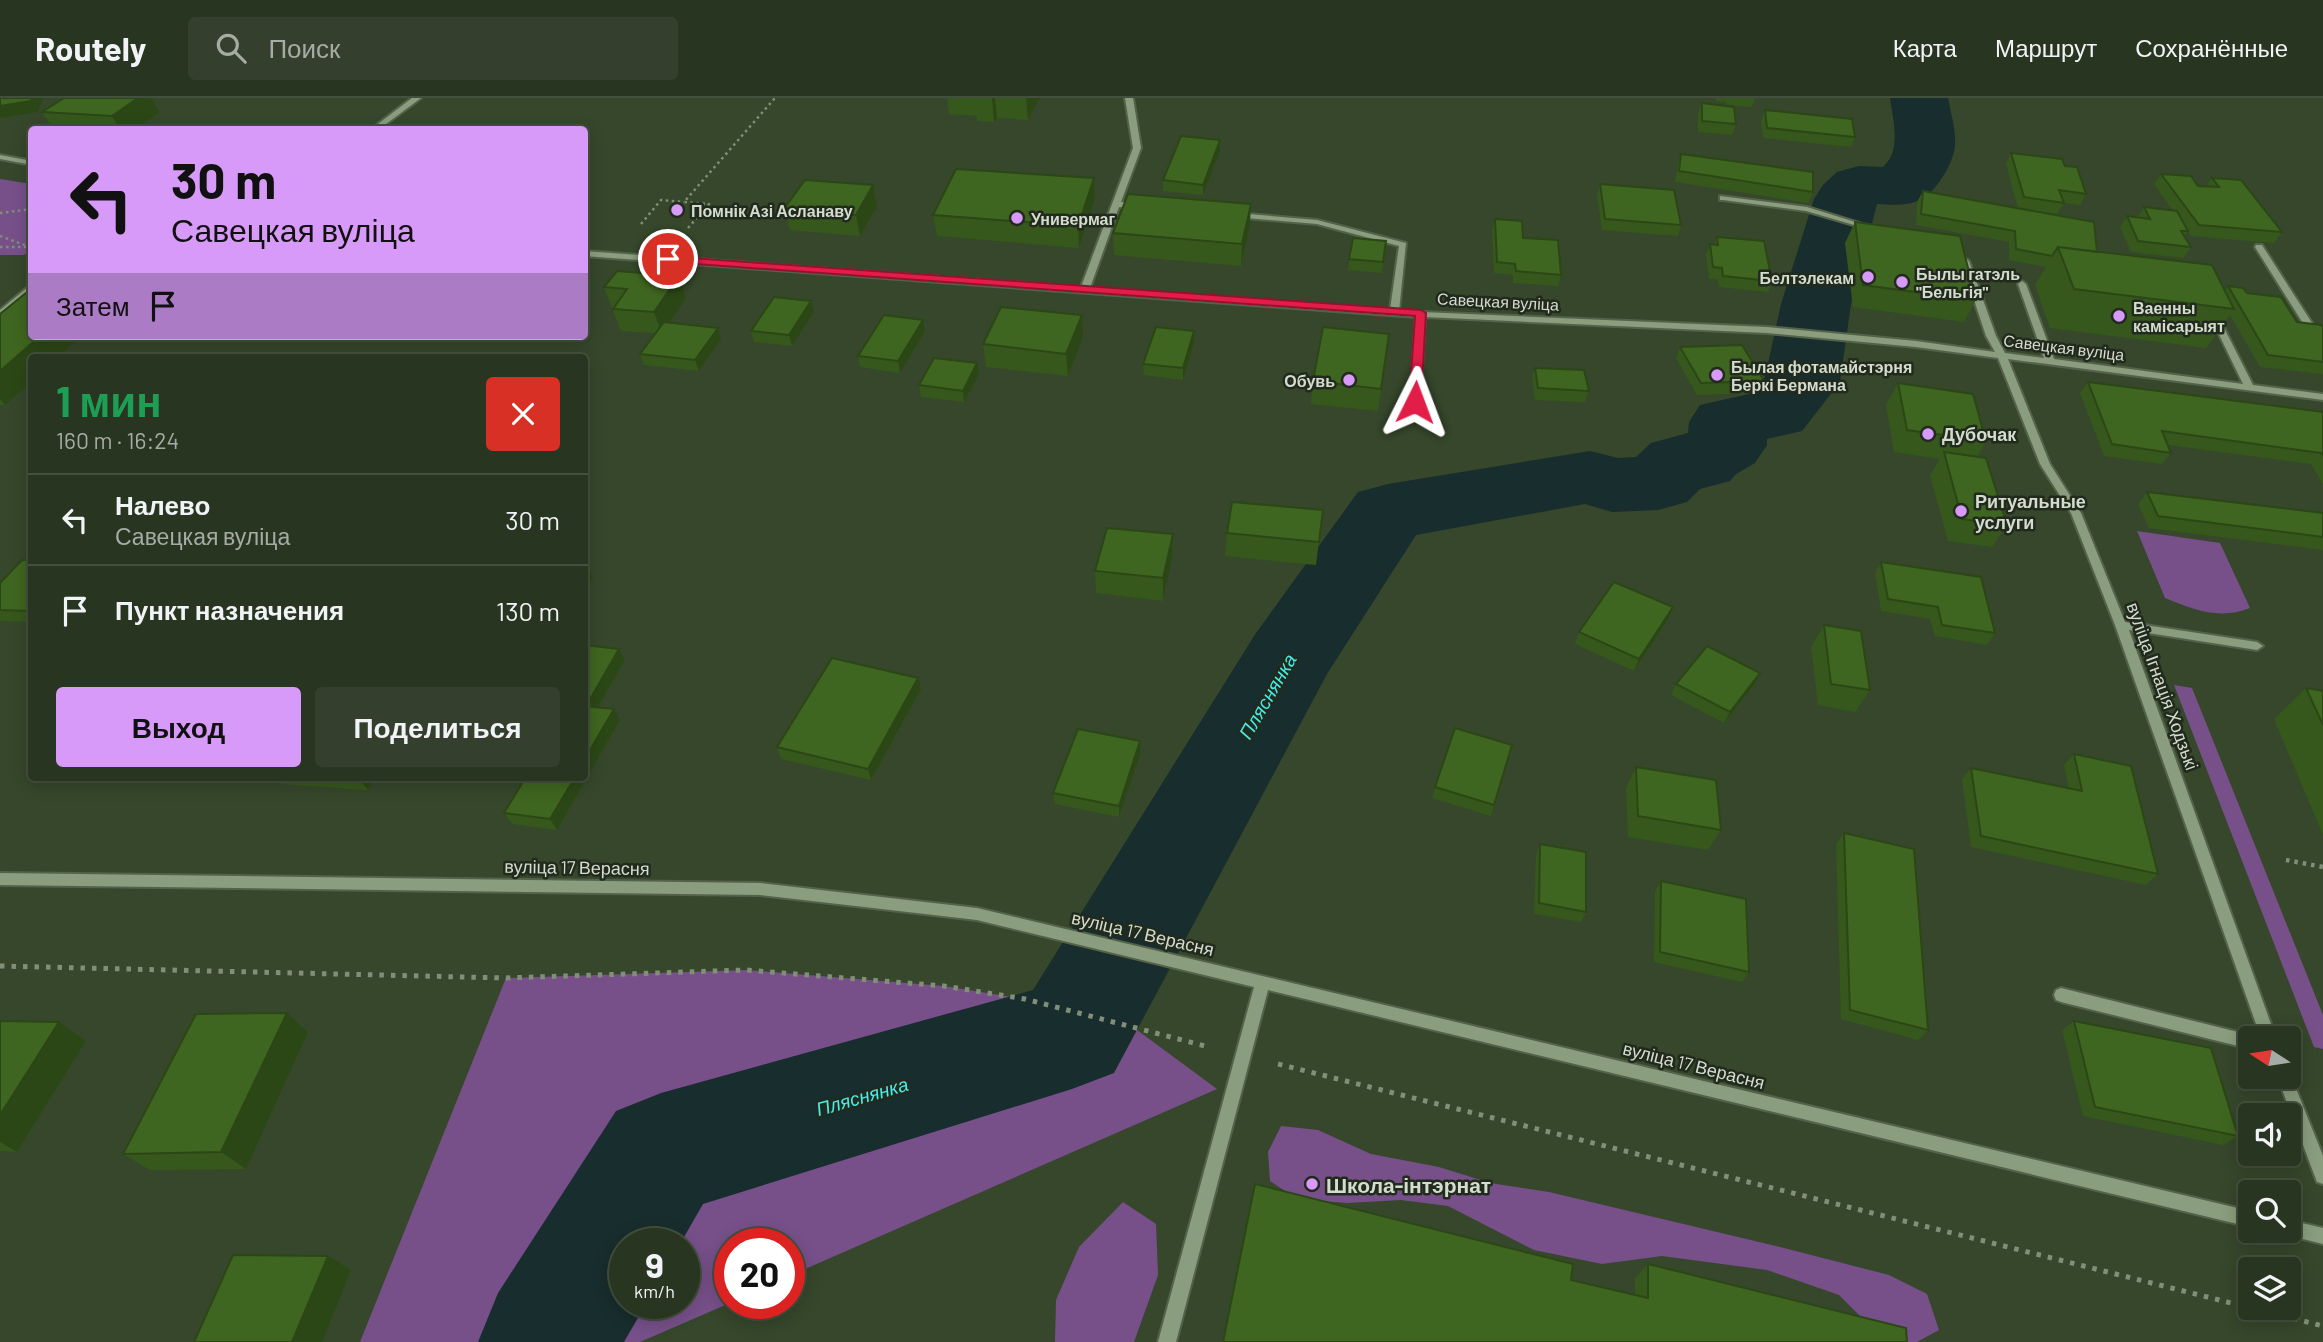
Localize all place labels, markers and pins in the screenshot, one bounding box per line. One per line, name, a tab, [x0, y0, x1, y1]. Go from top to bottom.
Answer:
place label: Помнік Азі Асланаву	[691, 201, 853, 220]
marker: Помнік Азі Асланаву	[669, 202, 685, 218]
place label: Универмаг	[1031, 209, 1115, 228]
marker: Универмаг	[1009, 210, 1025, 226]
pin	[638, 229, 698, 289]
place label: Былы гатэль "Бельгія"	[1916, 264, 2020, 301]
place label: Белтэлекам	[1760, 268, 1854, 287]
marker: Белтэлекам	[1860, 269, 1876, 285]
marker: Былы гатэль "Бельгія"	[1894, 274, 1910, 290]
place label: Ваенны камісарыят	[2133, 298, 2225, 335]
marker: Ваенны камісарыят	[2111, 308, 2127, 324]
place label: Былая фотамайстэрня Беркі Бермана	[1731, 357, 1912, 394]
marker: Былая фотамайстэрня Беркі Бермана	[1709, 367, 1725, 383]
place label: Обувь	[1284, 371, 1335, 390]
marker: Обувь	[1341, 372, 1357, 388]
place label: Дубочак	[1942, 423, 2017, 445]
marker: Дубочак	[1920, 426, 1936, 442]
place label: Ритуальные услуги	[1975, 490, 2086, 533]
marker: Ритуальные услуги	[1953, 503, 1969, 519]
place label: Школа-інтэрнат	[1326, 1172, 1491, 1197]
marker: Школа-інтэрнат	[1304, 1176, 1320, 1192]

